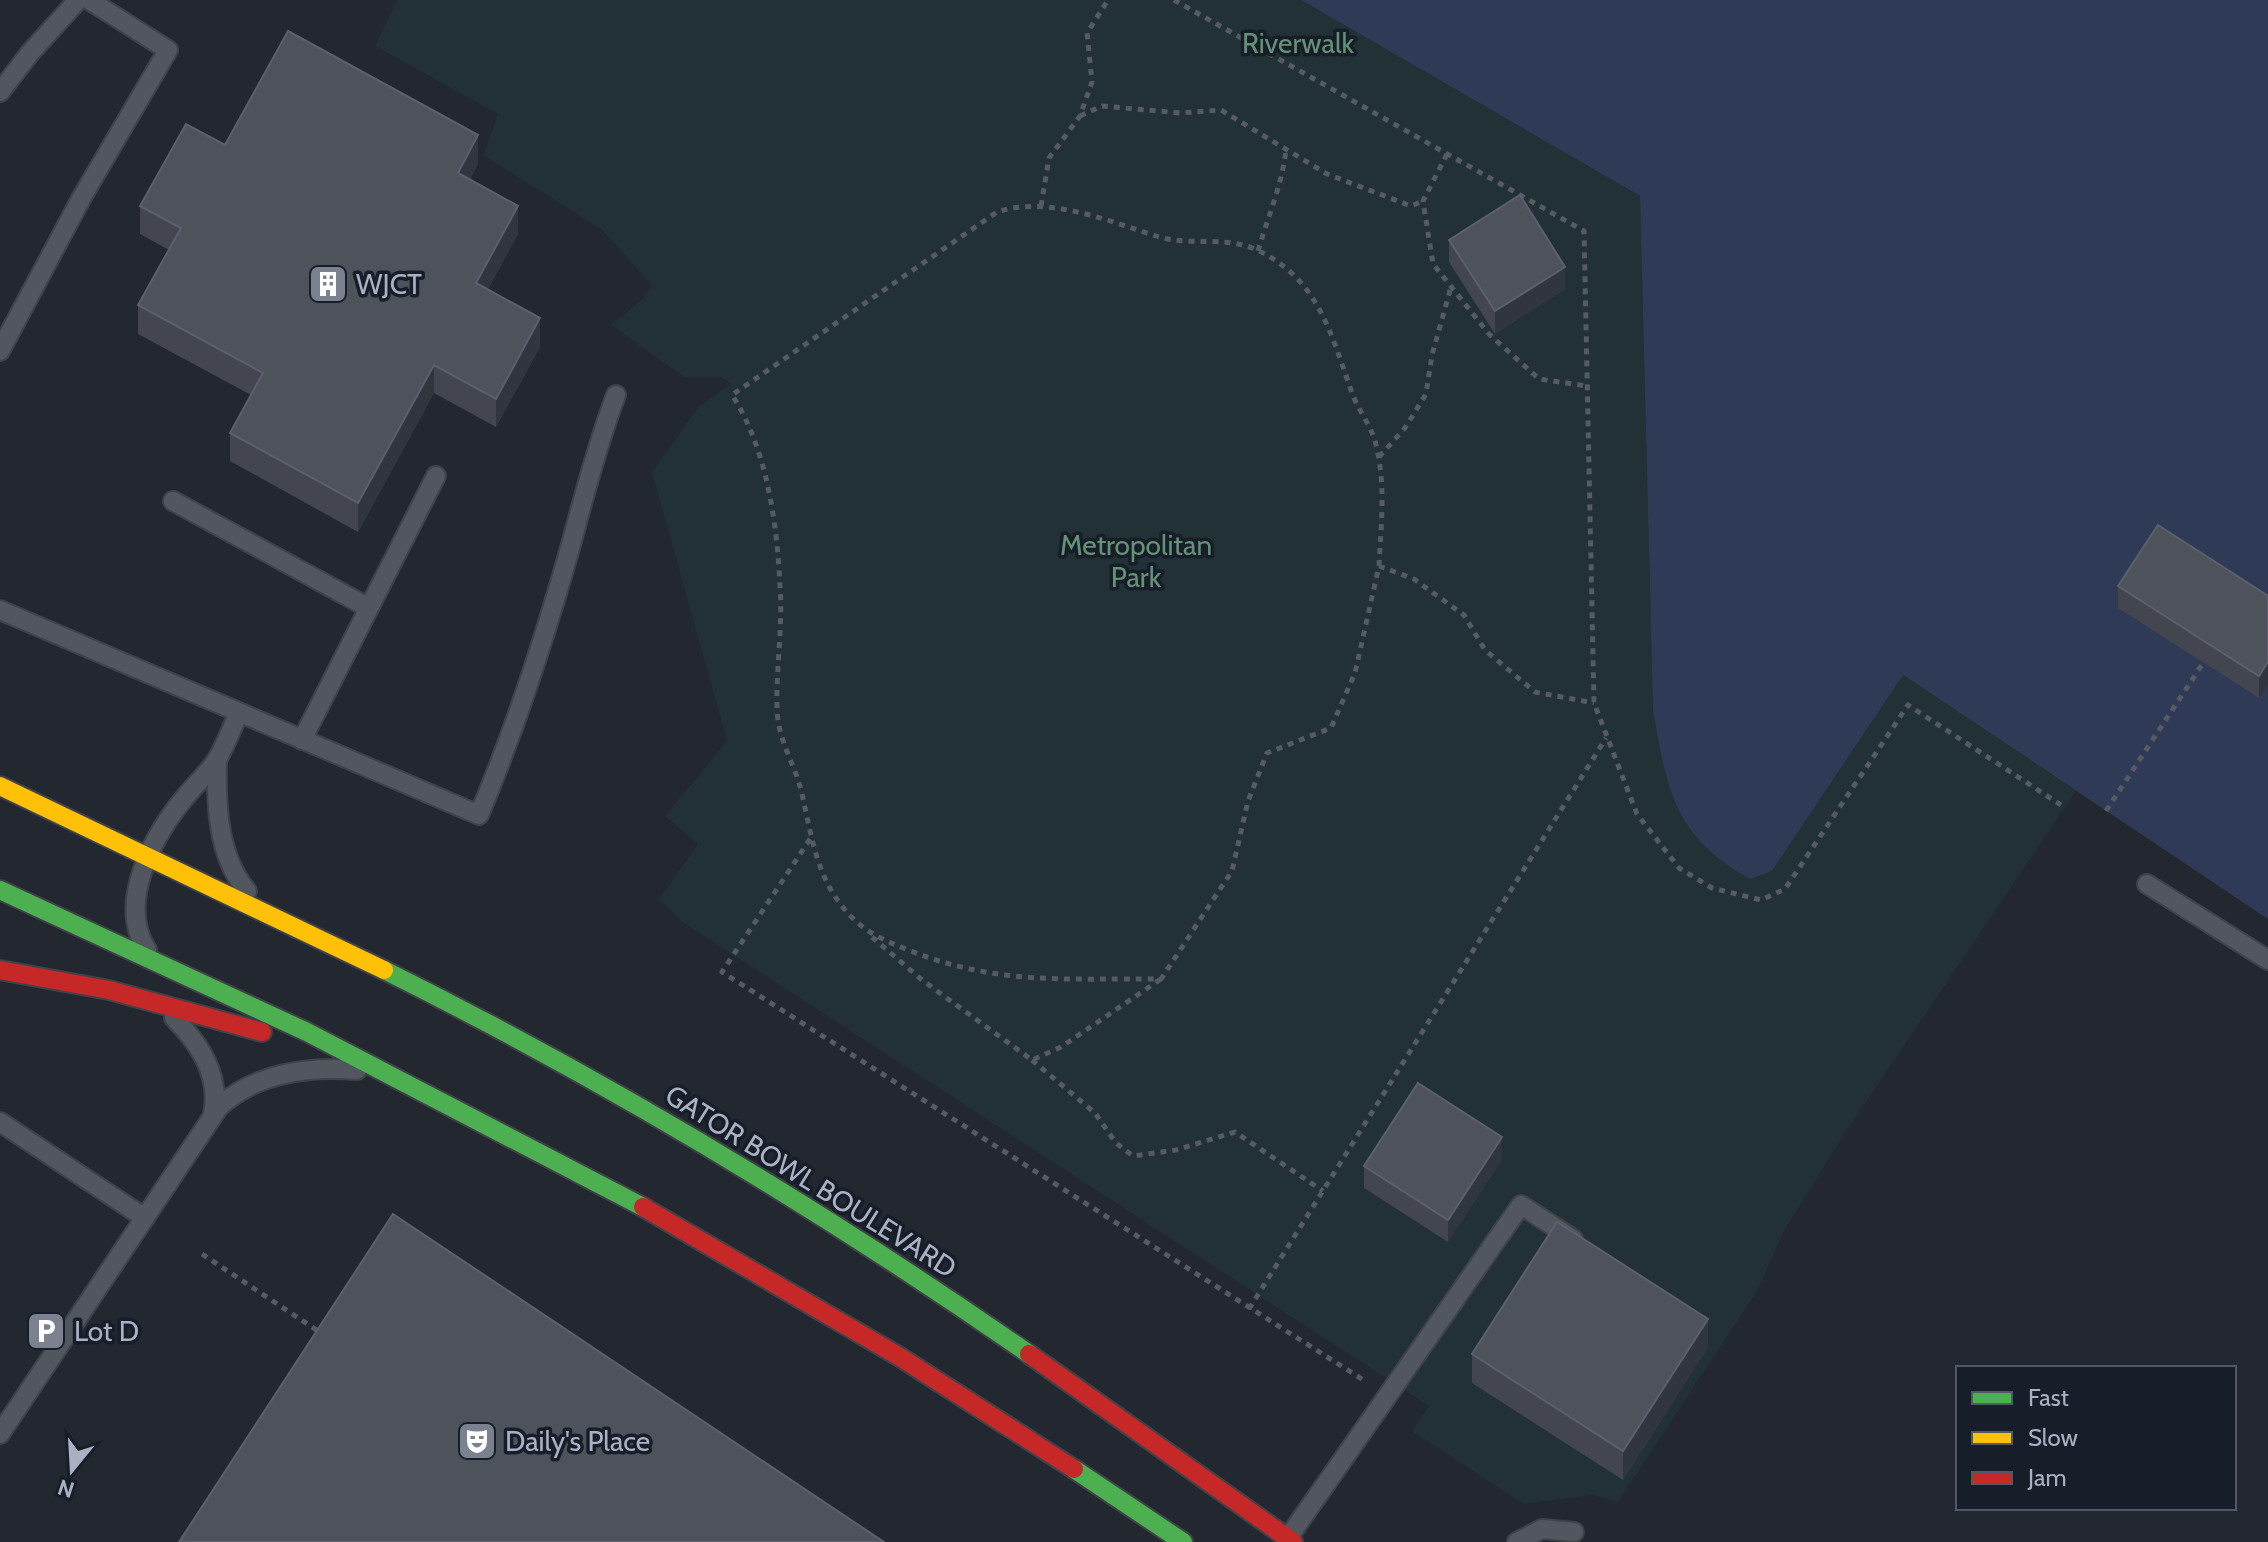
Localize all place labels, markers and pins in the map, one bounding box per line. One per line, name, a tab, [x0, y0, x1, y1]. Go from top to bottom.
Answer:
building icon: WJCT	[307, 263, 349, 305]
place label: WJCT	[356, 267, 422, 301]
parking icon: Lot D	[25, 1310, 67, 1352]
place label: Lot D	[74, 1314, 139, 1348]
theatre icon: Daily's Place	[456, 1420, 498, 1462]
place label: Daily's Place	[505, 1424, 650, 1458]

